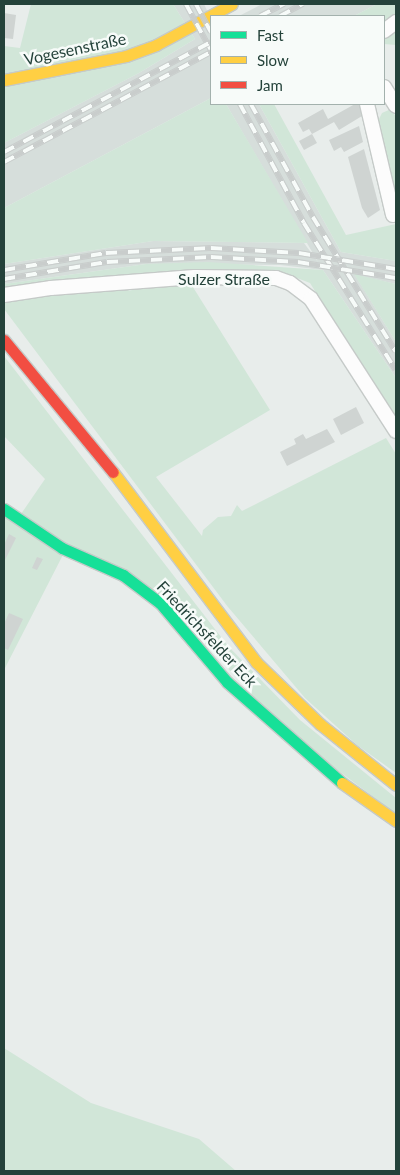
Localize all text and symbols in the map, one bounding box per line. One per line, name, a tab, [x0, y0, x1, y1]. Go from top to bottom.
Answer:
legend	[210, 15, 385, 105]
text: Fast	[257, 26, 284, 44]
street label: Vogesenstraße	[22, 29, 128, 69]
text: Slow	[257, 51, 289, 69]
text: Jam	[257, 76, 283, 94]
street label: Sulzer Straße	[178, 269, 270, 289]
street label: Friedrichsfelder Eck	[153, 577, 261, 691]

